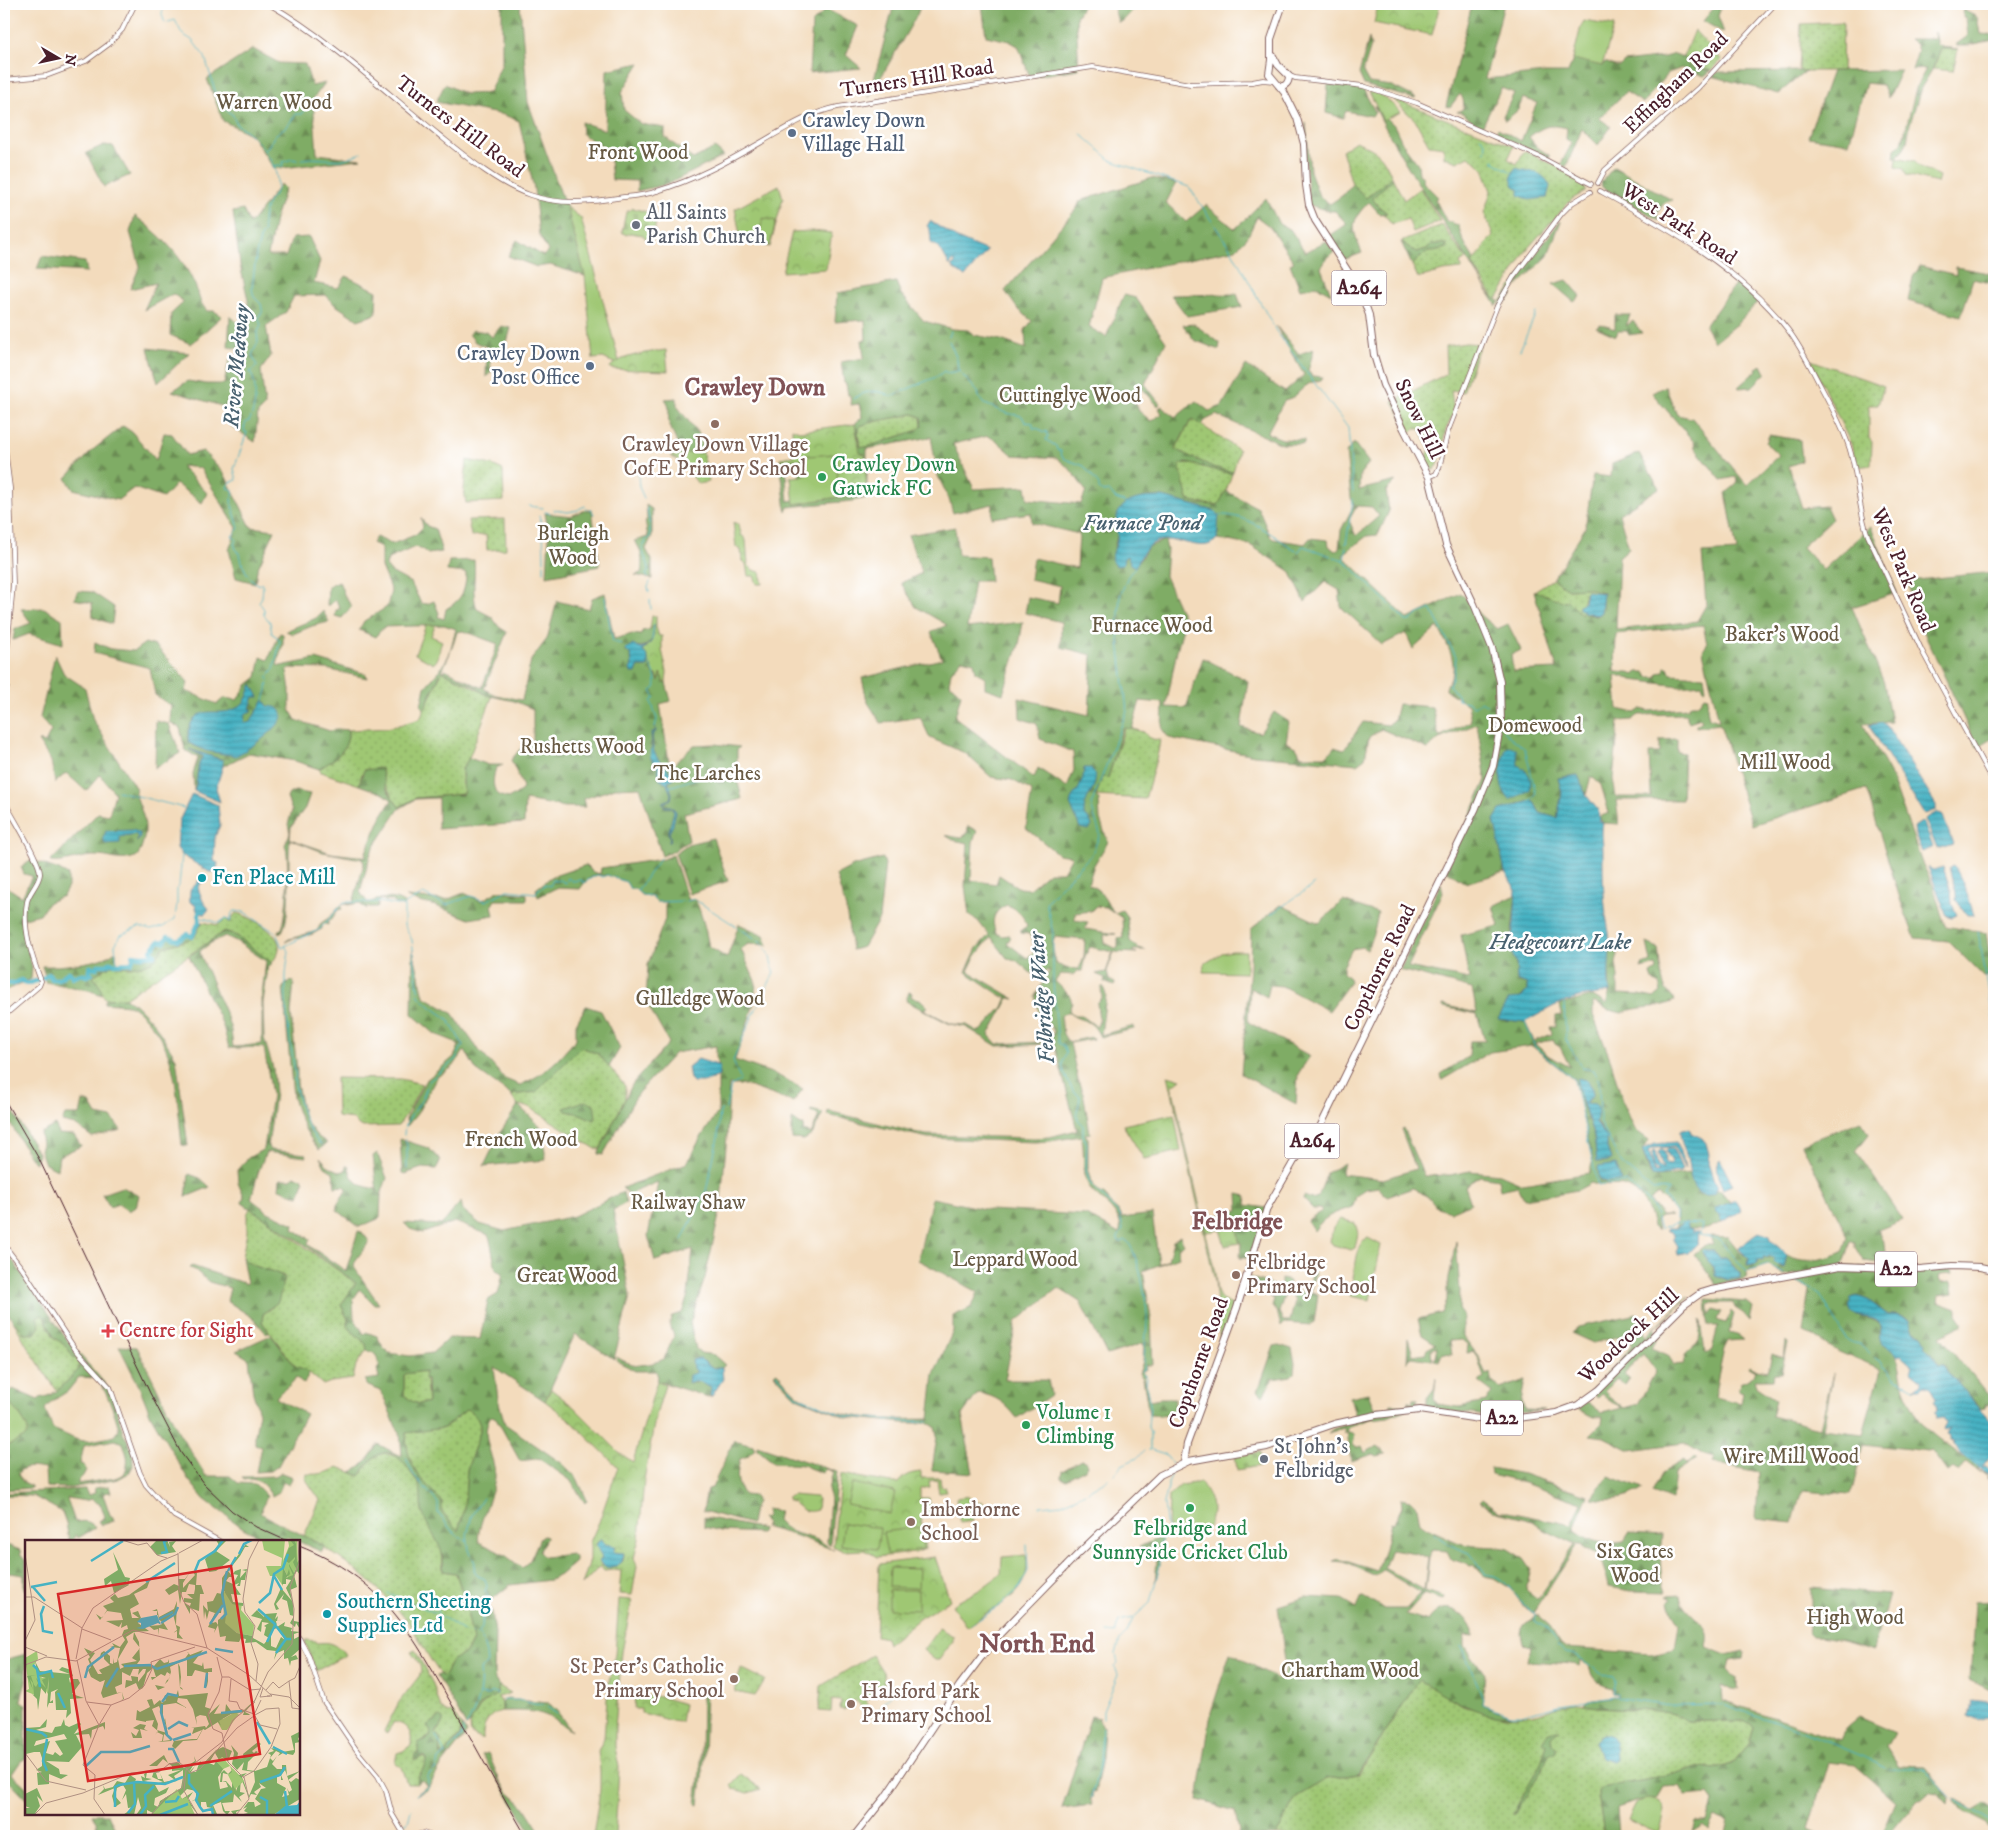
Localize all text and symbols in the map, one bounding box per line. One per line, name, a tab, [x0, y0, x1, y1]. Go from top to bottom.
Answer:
street label: Effingham Road	[1618, 26, 1734, 140]
north arrow	[32, 32, 82, 82]
text: N	[60, 53, 80, 67]
street label: Turners Hill Road	[838, 54, 996, 104]
street label: Turners Hill Road	[390, 70, 530, 184]
park label: Warren Wood	[215, 90, 332, 116]
place label: Crawley Down Village Hall	[801, 108, 925, 158]
marker: Crawley Down Village Hall	[786, 127, 798, 139]
park label: Front Wood	[587, 140, 689, 166]
street label: West Park Road	[1616, 177, 1742, 271]
place label: All Saints Parish Church	[646, 200, 766, 250]
marker: All Saints Parish Church	[630, 219, 642, 231]
road number: A264	[1332, 270, 1386, 306]
water label: River Medway	[218, 302, 256, 430]
place label: Crawley Down Post Office	[457, 341, 580, 391]
marker: Crawley Down Post Office	[584, 360, 596, 372]
district label: Crawley Down	[685, 373, 826, 403]
street label: Snow Hill	[1389, 375, 1450, 464]
park label: Cuttinglye Wood	[999, 383, 1142, 409]
marker: Crawley Down Village CofE Primary School	[709, 418, 721, 430]
place label: Crawley Down Village CofE Primary School	[622, 432, 809, 482]
place label: Crawley Down Gatwick FC	[832, 452, 955, 502]
marker: Crawley Down Gatwick FC	[816, 471, 828, 483]
street label: West Park Road	[1865, 503, 1941, 636]
water label: Furnace Pond	[1083, 510, 1205, 537]
park label: Burleigh Wood	[537, 521, 609, 571]
park label: Furnace Wood	[1091, 613, 1213, 639]
park label: Baker's Wood	[1725, 622, 1840, 648]
park label: Domewood	[1488, 713, 1583, 739]
park label: Rushetts Wood	[520, 734, 645, 760]
park label: Mill Wood	[1740, 750, 1831, 776]
park label: The Larches	[653, 761, 761, 787]
place label: Fen Place Mill	[212, 865, 336, 891]
marker: Fen Place Mill	[196, 872, 208, 884]
street label: Copthorne Road	[1338, 900, 1422, 1036]
water label: Felbridge Water	[1023, 929, 1061, 1065]
water label: Hedgecourt Lake	[1488, 929, 1632, 956]
park label: Gulledge Wood	[635, 986, 765, 1012]
road number: A264	[1284, 1124, 1340, 1158]
park label: French Wood	[465, 1127, 578, 1153]
park label: Railway Shaw	[630, 1190, 746, 1216]
district label: Felbridge	[1191, 1207, 1283, 1237]
park label: Leppard Wood	[952, 1247, 1078, 1273]
place label: Felbridge Primary School	[1246, 1250, 1377, 1300]
road number: A22	[1875, 1252, 1917, 1286]
park label: Great Wood	[517, 1263, 618, 1289]
marker: Felbridge Primary School	[1230, 1269, 1242, 1281]
street label: Woodcock Hill	[1573, 1282, 1685, 1390]
street label: Copthorne Road	[1163, 1293, 1235, 1432]
place label: Centre for Sight	[119, 1318, 254, 1344]
marker: Centre for Sight	[101, 1324, 115, 1338]
place label: Volume 1 Climbing	[1035, 1400, 1115, 1450]
road number: A22	[1481, 1400, 1523, 1436]
marker: Volume 1 Climbing	[1020, 1419, 1032, 1431]
place label: St John's Felbridge	[1274, 1434, 1354, 1484]
park label: Wire Mill Wood	[1722, 1444, 1860, 1470]
marker: St John's Felbridge	[1258, 1453, 1270, 1465]
place label: Imberhorne School	[921, 1497, 1020, 1547]
marker: Felbridge and Sunnyside Cricket Club	[1184, 1502, 1196, 1514]
marker: Imberhorne School	[905, 1516, 917, 1528]
place label: Felbridge and Sunnyside Cricket Club	[1092, 1516, 1288, 1566]
park label: Six Gates Wood	[1596, 1539, 1674, 1589]
inset map	[25, 1540, 300, 1815]
place label: Southern Sheeting Supplies Ltd	[337, 1589, 491, 1639]
park label: High Wood	[1806, 1605, 1904, 1631]
marker: Southern Sheeting Supplies Ltd	[321, 1608, 333, 1620]
district label: North End	[979, 1628, 1096, 1661]
place label: St Peter's Catholic Primary School	[570, 1654, 725, 1704]
park label: Chartham Wood	[1281, 1658, 1419, 1684]
marker: St Peter's Catholic Primary School	[728, 1673, 740, 1685]
place label: Halsford Park Primary School	[861, 1679, 992, 1729]
marker: Halsford Park Primary School	[845, 1698, 857, 1710]

